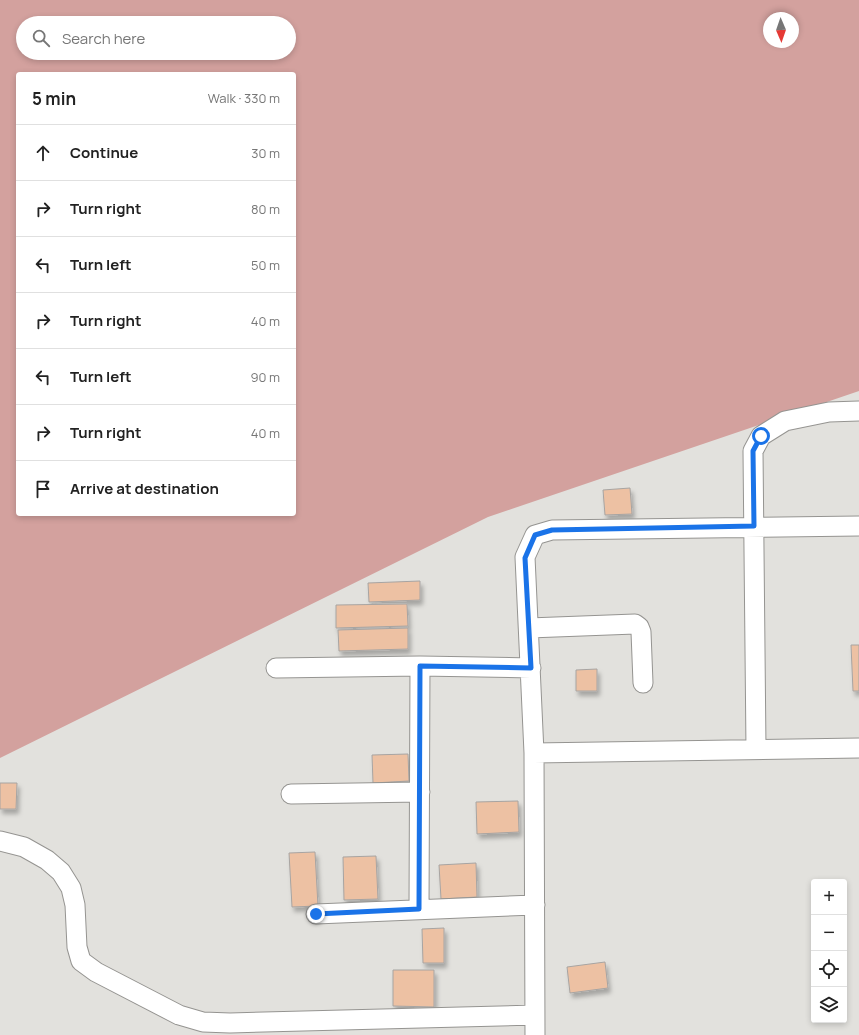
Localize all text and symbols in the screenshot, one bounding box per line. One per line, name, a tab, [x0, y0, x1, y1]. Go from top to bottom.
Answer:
north arrow	[763, 12, 799, 48]
search box	[16, 16, 296, 60]
icon: search	[30, 27, 52, 49]
text: Search here	[62, 28, 145, 49]
text: 5 min	[32, 87, 76, 110]
text: Walk · 330 m	[208, 89, 280, 107]
icon: ahead	[32, 142, 54, 164]
text: Continue	[70, 142, 138, 163]
text: 30 m	[251, 144, 280, 162]
icon: right	[32, 198, 54, 220]
text: Turn right	[70, 198, 141, 219]
text: 80 m	[251, 200, 280, 218]
icon: left	[32, 254, 54, 276]
text: Turn left	[70, 254, 132, 275]
text: 50 m	[251, 256, 280, 274]
icon: right	[32, 310, 54, 332]
text: Turn right	[70, 310, 141, 331]
text: 40 m	[251, 312, 280, 330]
icon: left	[32, 366, 54, 388]
text: Turn left	[70, 366, 132, 387]
text: 90 m	[250, 368, 280, 386]
icon: right	[32, 422, 54, 444]
text: Turn right	[70, 422, 141, 443]
text: 40 m	[251, 424, 280, 442]
route start	[752, 427, 770, 445]
icon: arrive	[32, 478, 54, 500]
text: Arrive at destination	[70, 478, 219, 499]
map controls	[811, 879, 847, 1023]
button: +	[811, 879, 847, 915]
route end	[307, 905, 325, 923]
button: −	[811, 915, 847, 951]
button: locate	[811, 951, 847, 987]
button: layers	[811, 987, 847, 1023]

